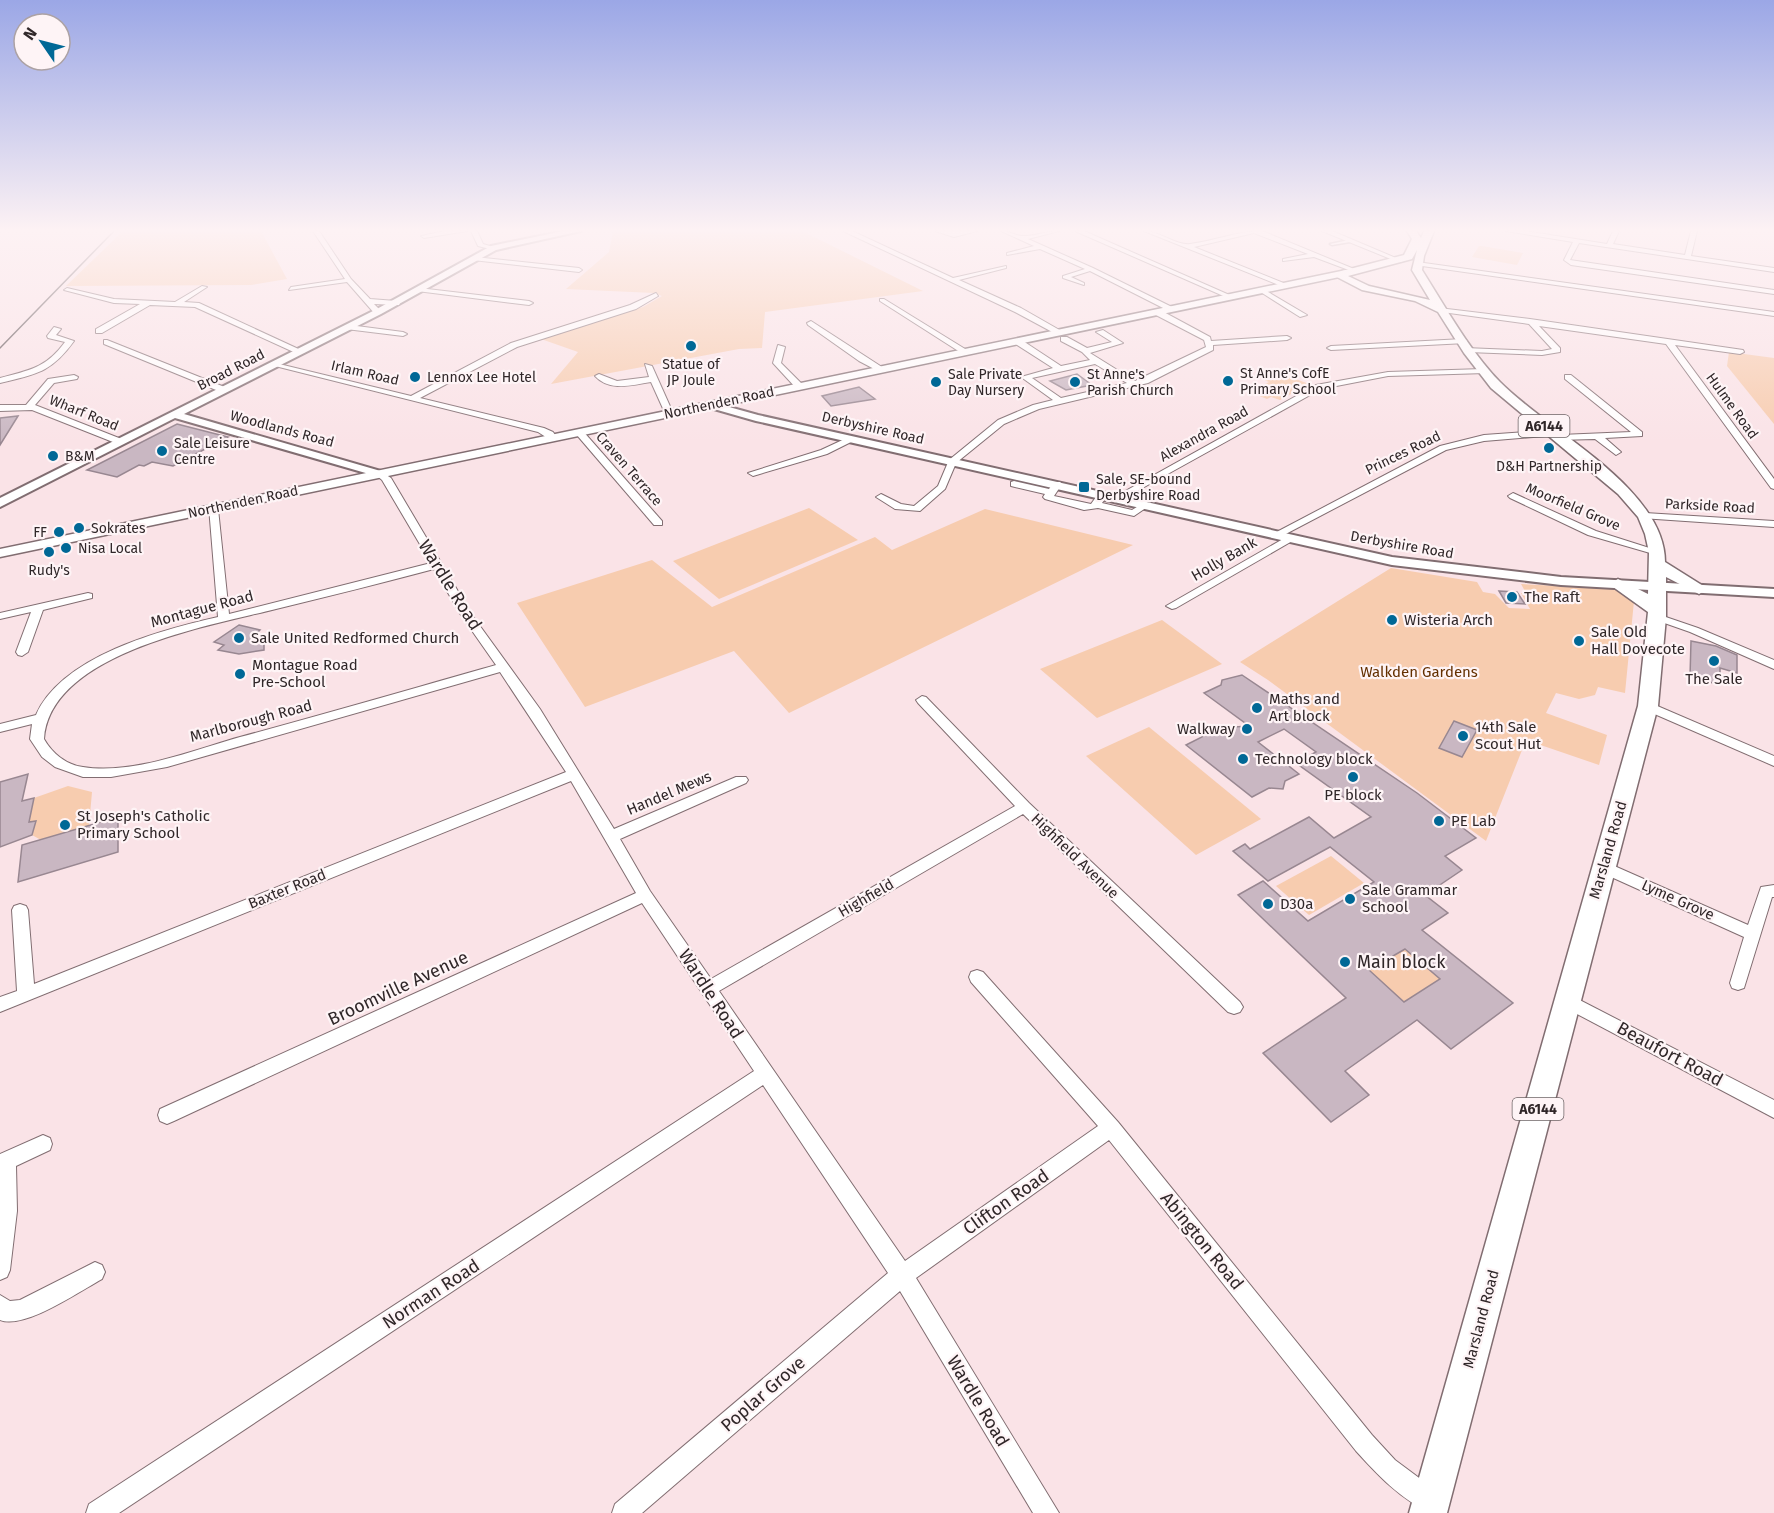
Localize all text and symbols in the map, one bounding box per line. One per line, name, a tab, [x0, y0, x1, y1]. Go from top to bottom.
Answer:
north arrow	[12, 12, 72, 72]
text: N	[19, 24, 41, 43]
marker: Statue of JP Joule	[684, 339, 698, 353]
street label: Broad Road	[194, 346, 268, 394]
place label: Statue of JP Joule	[662, 356, 721, 389]
street label: Irlam Road	[329, 357, 401, 389]
place label: St Anne's CofE Primary School	[1240, 365, 1336, 398]
place label: Sale Private Day Nursery	[948, 366, 1024, 399]
place label: St Anne's Parish Church	[1087, 366, 1174, 399]
place label: Lennox Lee Hotel	[427, 369, 536, 386]
marker: Lennox Lee Hotel	[408, 370, 422, 384]
street label: Hulme Road	[1702, 370, 1762, 442]
marker: St Anne's CofE Primary School	[1221, 374, 1235, 388]
marker: Sale Private Day Nursery	[929, 375, 943, 389]
marker: St Anne's Parish Church	[1068, 375, 1082, 389]
street label: Northenden Road	[662, 383, 776, 423]
street label: Wharf Road	[47, 391, 121, 435]
street label: Alexandra Road	[1157, 403, 1251, 465]
street label: Woodlands Road	[228, 407, 336, 451]
street label: Derbyshire Road	[820, 408, 926, 448]
road number: A6144	[1518, 415, 1570, 437]
street label: Princes Road	[1362, 427, 1444, 479]
street label: Craven Terrace	[592, 429, 666, 509]
place label: Sale Leisure Centre	[174, 435, 250, 468]
marker: D&H Partnership	[1542, 441, 1556, 455]
marker: Sale Leisure Centre	[155, 444, 169, 458]
place label: B&M	[65, 448, 95, 465]
marker: B&M	[46, 449, 60, 463]
place label: D&H Partnership	[1496, 458, 1602, 475]
place label: Sale, SE-bound Derbyshire Road	[1096, 471, 1200, 504]
street label: Moorfield Grove	[1523, 479, 1623, 535]
marker: Sale, SE-bound Derbyshire Road	[1077, 480, 1091, 494]
street label: Northenden Road	[186, 482, 300, 522]
street label: Parkside Road	[1665, 495, 1755, 517]
place label: Sokrates	[91, 520, 146, 537]
marker: Sokrates	[72, 521, 86, 535]
place label: FF	[33, 524, 47, 541]
marker: FF	[52, 525, 66, 539]
street label: Derbyshire Road	[1349, 528, 1455, 562]
street label: Holly Bank	[1188, 533, 1260, 585]
street label: Wardle Road	[413, 536, 487, 634]
place label: Nisa Local	[78, 540, 142, 557]
marker: Nisa Local	[59, 541, 73, 555]
marker: Rudy's	[42, 545, 56, 559]
place label: Rudy's	[28, 562, 70, 579]
street label: Montague Road	[149, 587, 255, 631]
place label: The Raft	[1524, 588, 1581, 606]
marker: The Raft	[1505, 590, 1519, 604]
place label: Wisteria Arch	[1404, 611, 1493, 629]
marker: Wisteria Arch	[1385, 613, 1399, 627]
place label: Sale Old Hall Dovecote	[1591, 623, 1685, 658]
place label: Sale United Redformed Church	[251, 629, 459, 647]
marker: Sale United Redformed Church	[232, 631, 246, 645]
marker: Sale Old Hall Dovecote	[1572, 634, 1586, 648]
marker: The Sale	[1707, 654, 1721, 668]
place label: Montague Road Pre-School	[252, 656, 358, 691]
park label: Walkden Gardens	[1360, 663, 1478, 681]
marker: Montague Road Pre-School	[233, 667, 247, 681]
place label: The Sale	[1685, 670, 1743, 688]
place label: Maths and Art block	[1269, 690, 1340, 725]
street label: Marlborough Road	[188, 696, 314, 746]
marker: Maths and Art block	[1250, 701, 1264, 715]
place label: 14th Sale Scout Hut	[1475, 718, 1542, 753]
place label: Walkway	[1177, 720, 1236, 738]
marker: Walkway	[1240, 722, 1254, 736]
marker: 14th Sale Scout Hut	[1456, 729, 1470, 743]
place label: Technology block	[1255, 750, 1373, 768]
marker: Technology block	[1236, 752, 1250, 766]
street label: Handel Mews	[624, 767, 714, 819]
marker: PE block	[1346, 770, 1360, 784]
place label: PE block	[1324, 786, 1382, 804]
street label: Marsland Road	[1585, 799, 1631, 901]
place label: St Joseph's Catholic Primary School	[77, 807, 210, 842]
street label: Highfield Avenue	[1027, 810, 1123, 902]
place label: PE Lab	[1451, 812, 1496, 830]
marker: PE Lab	[1432, 814, 1446, 828]
marker: St Joseph's Catholic Primary School	[58, 818, 72, 832]
street label: Baxter Road	[245, 865, 329, 913]
street label: Highfield	[835, 875, 897, 921]
street label: Lyme Grove	[1639, 876, 1717, 924]
place label: Sale Grammar School	[1362, 881, 1457, 916]
marker: Sale Grammar School	[1343, 892, 1357, 906]
place label: D30a	[1280, 895, 1313, 913]
marker: D30a	[1261, 897, 1275, 911]
street label: Wardle Road	[674, 945, 748, 1043]
street label: Broomville Avenue	[324, 946, 472, 1030]
place label: Main block	[1357, 951, 1446, 973]
marker: Main block	[1338, 955, 1352, 969]
street label: Beaufort Road	[1613, 1017, 1727, 1091]
road number: A6144	[1512, 1098, 1564, 1120]
street label: Clifton Road	[959, 1164, 1053, 1240]
street label: Abington Road	[1156, 1188, 1248, 1294]
street label: Norman Road	[378, 1254, 484, 1334]
street label: Marsland Road	[1459, 1268, 1503, 1370]
street label: Poplar Grove	[716, 1351, 810, 1437]
street label: Wardle Road	[942, 1351, 1014, 1451]

